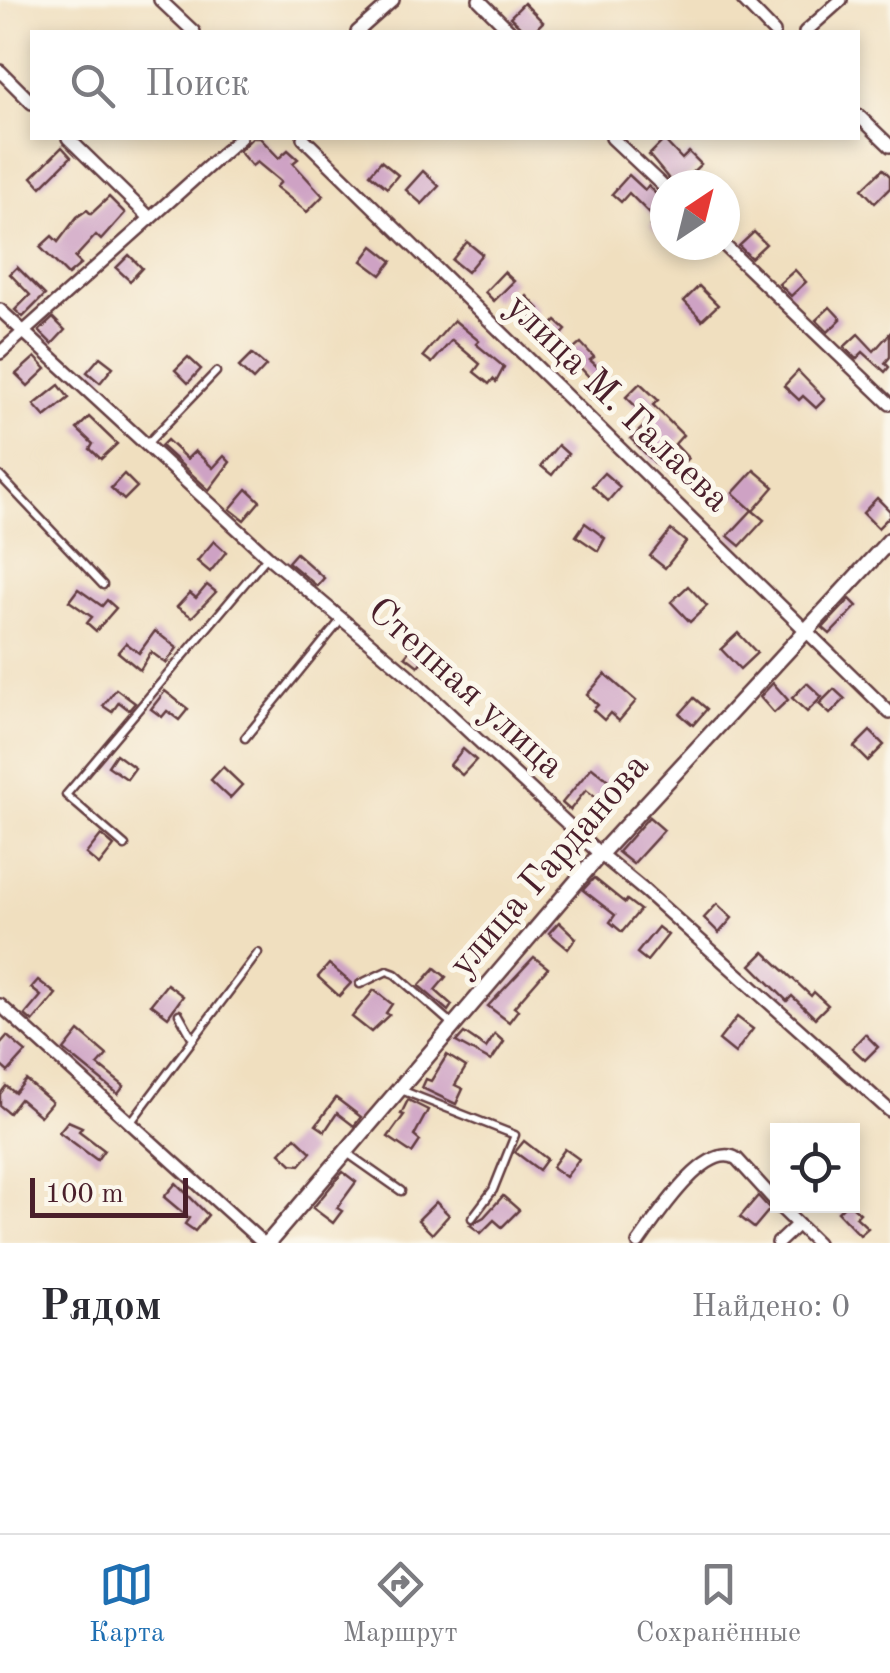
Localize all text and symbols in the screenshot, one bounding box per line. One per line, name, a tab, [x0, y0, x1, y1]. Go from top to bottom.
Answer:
search box	[30, 30, 860, 140]
icon: search	[65, 58, 120, 113]
text: Поиск	[145, 66, 250, 104]
north arrow	[650, 170, 740, 260]
street label: улица М. Галаева	[498, 288, 736, 520]
street label: Степная улица	[360, 592, 570, 787]
street label: улица Гарданова	[443, 747, 657, 985]
map controls	[770, 1123, 860, 1213]
button: locate	[770, 1123, 860, 1213]
scale bar	[30, 1173, 188, 1218]
text: 100 m	[45, 1181, 124, 1209]
text: Рядом	[40, 1287, 162, 1329]
text: Найдено: 0	[691, 1292, 850, 1324]
tab: Карта	[89, 1557, 165, 1652]
tab: Маршрут	[343, 1557, 458, 1652]
tab: Сохранённые	[636, 1557, 801, 1652]

